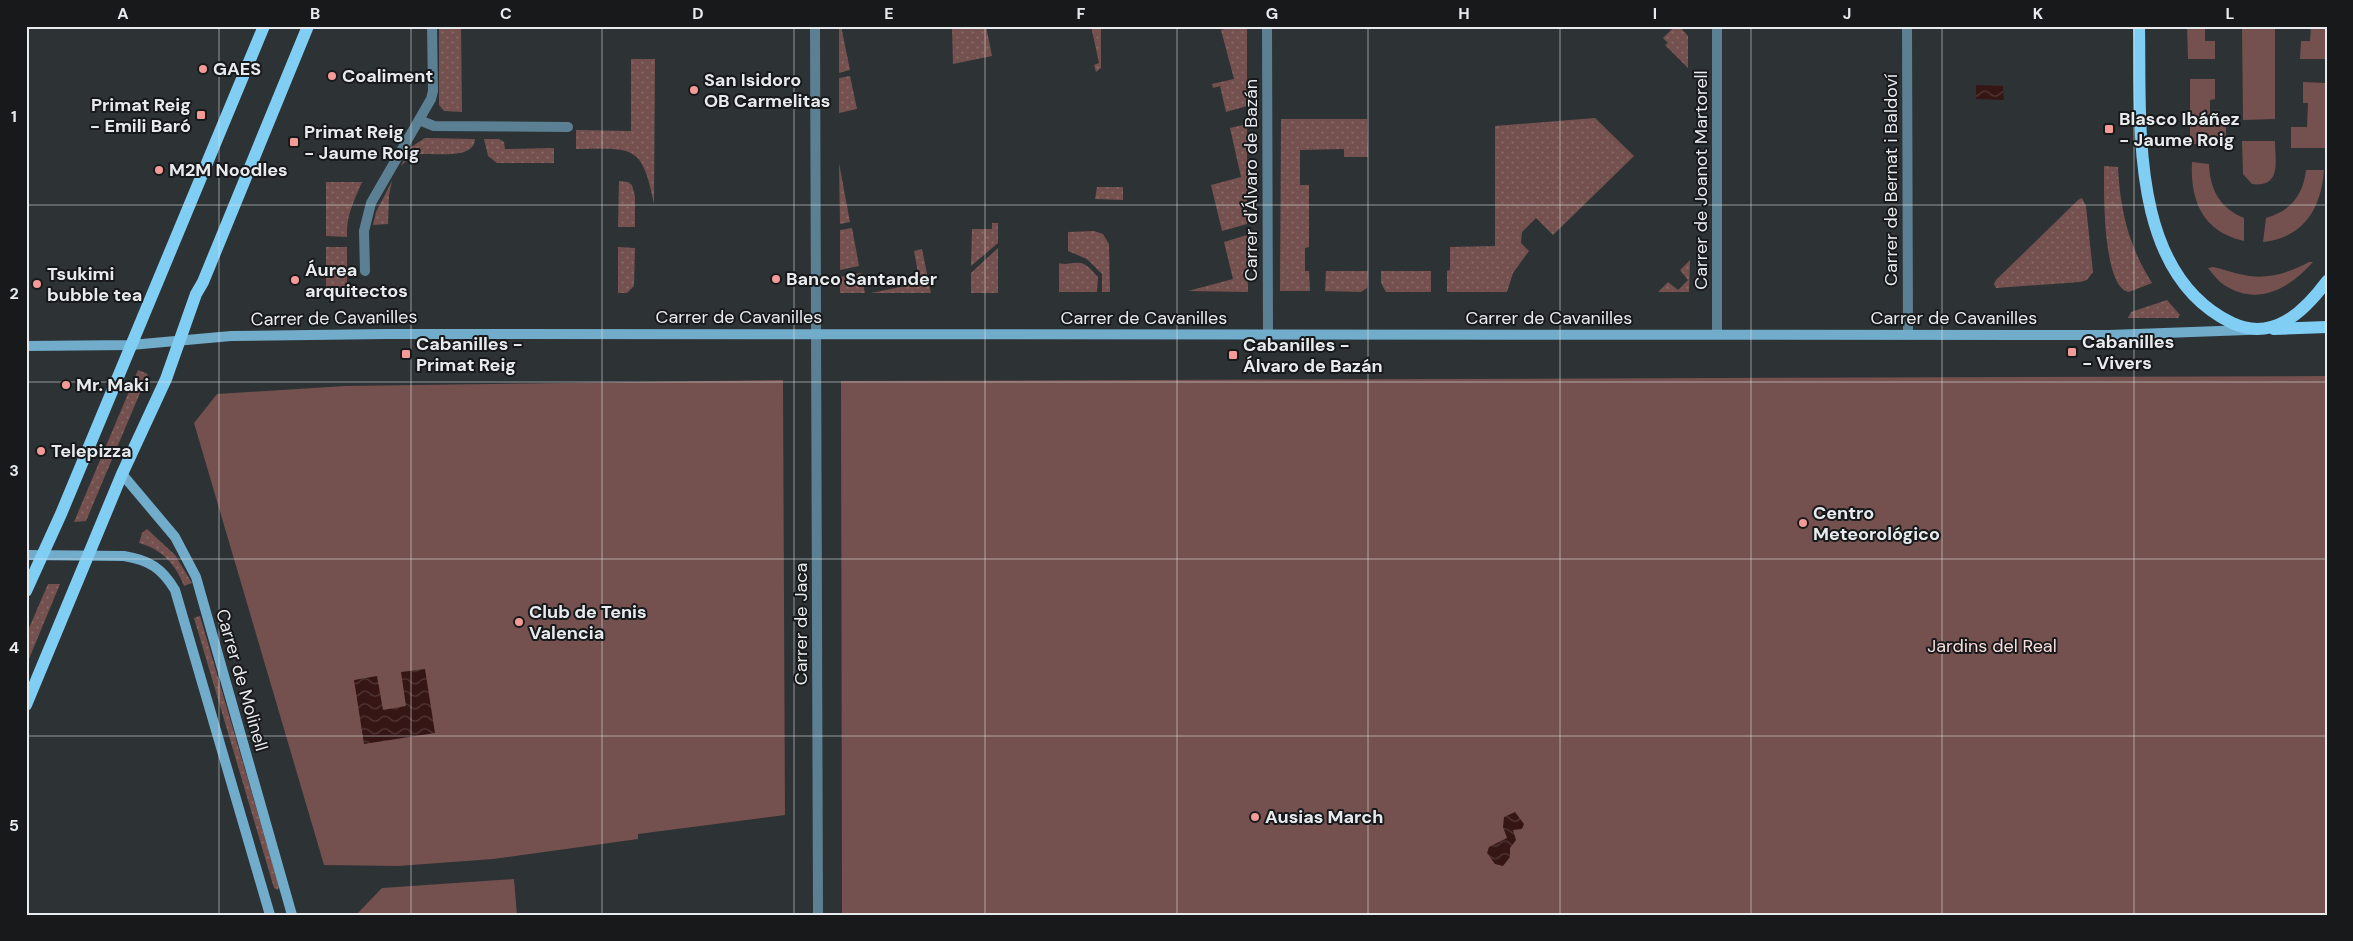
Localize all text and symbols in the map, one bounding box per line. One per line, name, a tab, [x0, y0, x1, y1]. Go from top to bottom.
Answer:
text: A	[117, 3, 129, 24]
text: B	[310, 3, 320, 24]
text: C	[500, 3, 512, 24]
text: D	[692, 3, 704, 24]
text: E	[884, 3, 894, 24]
text: F	[1077, 3, 1086, 24]
text: G	[1266, 3, 1278, 24]
text: H	[1458, 3, 1470, 24]
text: I	[1653, 3, 1657, 24]
text: J	[1843, 3, 1851, 24]
text: K	[2033, 3, 2044, 24]
text: L	[2226, 3, 2235, 24]
place label: GAES	[213, 57, 261, 81]
marker: GAES	[197, 63, 209, 75]
place label: Coaliment	[342, 64, 433, 88]
place label: San Isidoro OB Carmelitas	[704, 68, 830, 113]
marker: Coaliment	[326, 70, 338, 82]
street label: Carrer de Joanot Martorell	[1689, 70, 1713, 290]
street label: Carrer de Bernat i Baldoví	[1879, 74, 1903, 286]
street label: Carrer d'Álvaro de Bazán	[1239, 79, 1263, 281]
marker: San Isidoro OB Carmelitas	[688, 84, 700, 96]
place label: Primat Reig - Emili Baró	[90, 93, 191, 138]
text: 1	[11, 106, 17, 127]
place label: Blasco Ibáñez - Jaume Roig	[2119, 107, 2240, 152]
marker: Primat Reig - Emili Baró	[195, 109, 207, 121]
place label: Primat Reig - Jaume Roig	[304, 120, 419, 165]
marker: Blasco Ibáñez - Jaume Roig	[2103, 123, 2115, 135]
marker: Primat Reig - Jaume Roig	[288, 136, 300, 148]
place label: M2M Noodles	[169, 158, 288, 182]
marker: M2M Noodles	[153, 164, 165, 176]
place label: Áurea arquitectos	[305, 258, 408, 303]
place label: Tsukimi bubble tea	[47, 262, 142, 307]
place label: Banco Santander	[786, 267, 937, 291]
marker: Banco Santander	[770, 273, 782, 285]
marker: Áurea arquitectos	[289, 274, 301, 286]
marker: Tsukimi bubble tea	[31, 278, 43, 290]
text: 2	[9, 283, 19, 304]
street label: Carrer de Cavanilles	[250, 305, 418, 331]
street label: Carrer de Cavanilles	[656, 305, 822, 329]
street label: Carrer de Cavanilles	[1061, 306, 1227, 330]
street label: Carrer de Cavanilles	[1466, 306, 1632, 330]
street label: Carrer de Cavanilles	[1871, 306, 2037, 330]
place label: Cabanilles - Vivers	[2082, 330, 2174, 375]
place label: Cabanilles - Primat Reig	[416, 332, 523, 377]
place label: Cabanilles - Álvaro de Bazán	[1243, 333, 1383, 378]
marker: Cabanilles - Vivers	[2066, 346, 2078, 358]
marker: Cabanilles - Primat Reig	[400, 348, 412, 360]
marker: Cabanilles - Álvaro de Bazán	[1227, 349, 1239, 361]
place label: Mr. Maki	[76, 373, 149, 397]
marker: Mr. Maki	[60, 379, 72, 391]
place label: Telepizza	[51, 439, 132, 463]
marker: Telepizza	[35, 445, 47, 457]
text: 3	[9, 460, 19, 481]
place label: Centro Meteorológico	[1813, 501, 1940, 546]
marker: Centro Meteorológico	[1797, 517, 1809, 529]
street label: Carrer de Jaca	[789, 563, 813, 685]
place label: Club de Tenis Valencia	[529, 600, 647, 645]
street label: Carrer de Molinell	[210, 606, 274, 754]
marker: Club de Tenis Valencia	[513, 616, 525, 628]
park label: Jardins del Real	[1927, 634, 2057, 658]
text: 4	[9, 637, 19, 658]
place label: Ausias March	[1265, 805, 1383, 829]
marker: Ausias March	[1249, 811, 1261, 823]
text: 5	[9, 815, 19, 836]

